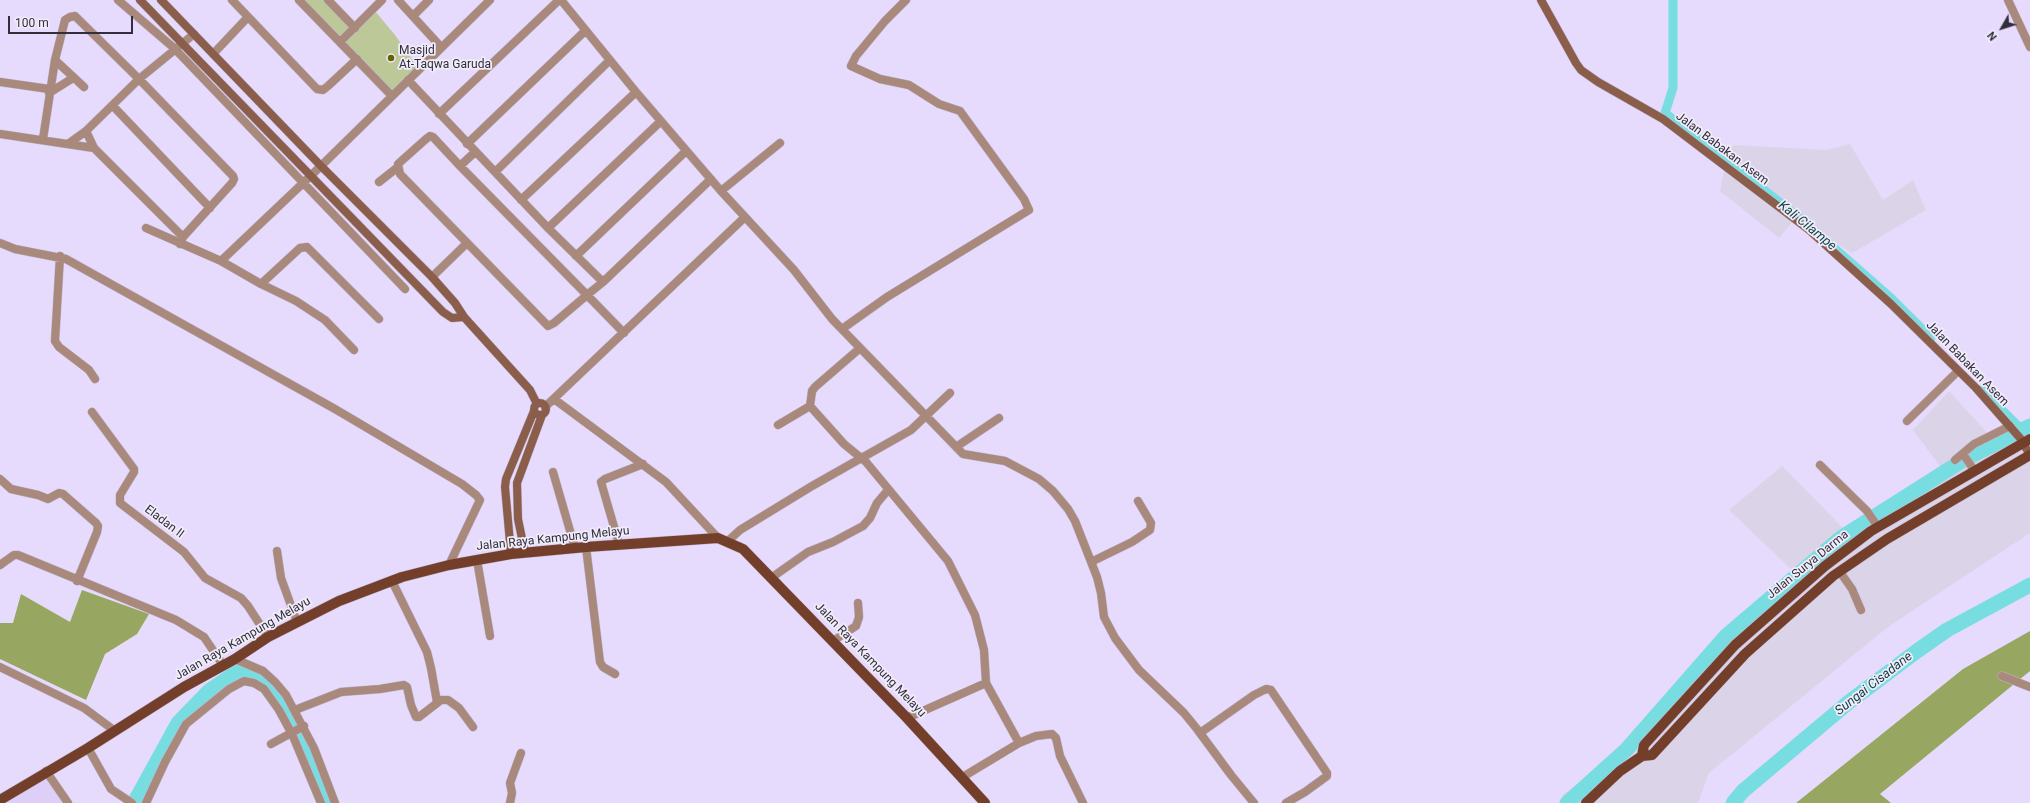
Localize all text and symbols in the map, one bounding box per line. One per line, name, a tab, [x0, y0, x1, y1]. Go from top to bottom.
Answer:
scale bar	[10, 8, 135, 34]
north arrow	[1982, 8, 2022, 48]
text: 100 m	[15, 16, 49, 30]
text: N	[1985, 29, 2000, 43]
place label: Masjid At-Taqwa Garuda	[399, 44, 491, 72]
marker: Masjid At-Taqwa Garuda	[386, 53, 396, 63]
street label: Jalan Babakan Asem	[1673, 109, 1771, 189]
water label: Kali Cilampe	[1775, 198, 1839, 254]
street label: Jalan Babakan Asem	[1923, 319, 2011, 409]
street label: Eladan II	[141, 503, 187, 541]
street label: Jalan Raya Kampung Melayu	[476, 524, 630, 554]
street label: Jalan Surya Darma	[1764, 528, 1852, 602]
street label: Jalan Raya Kampung Melayu	[173, 594, 313, 684]
street label: Jalan Raya Kampung Melayu	[811, 600, 929, 720]
water label: Sungai Cisadane	[1832, 649, 1916, 719]

